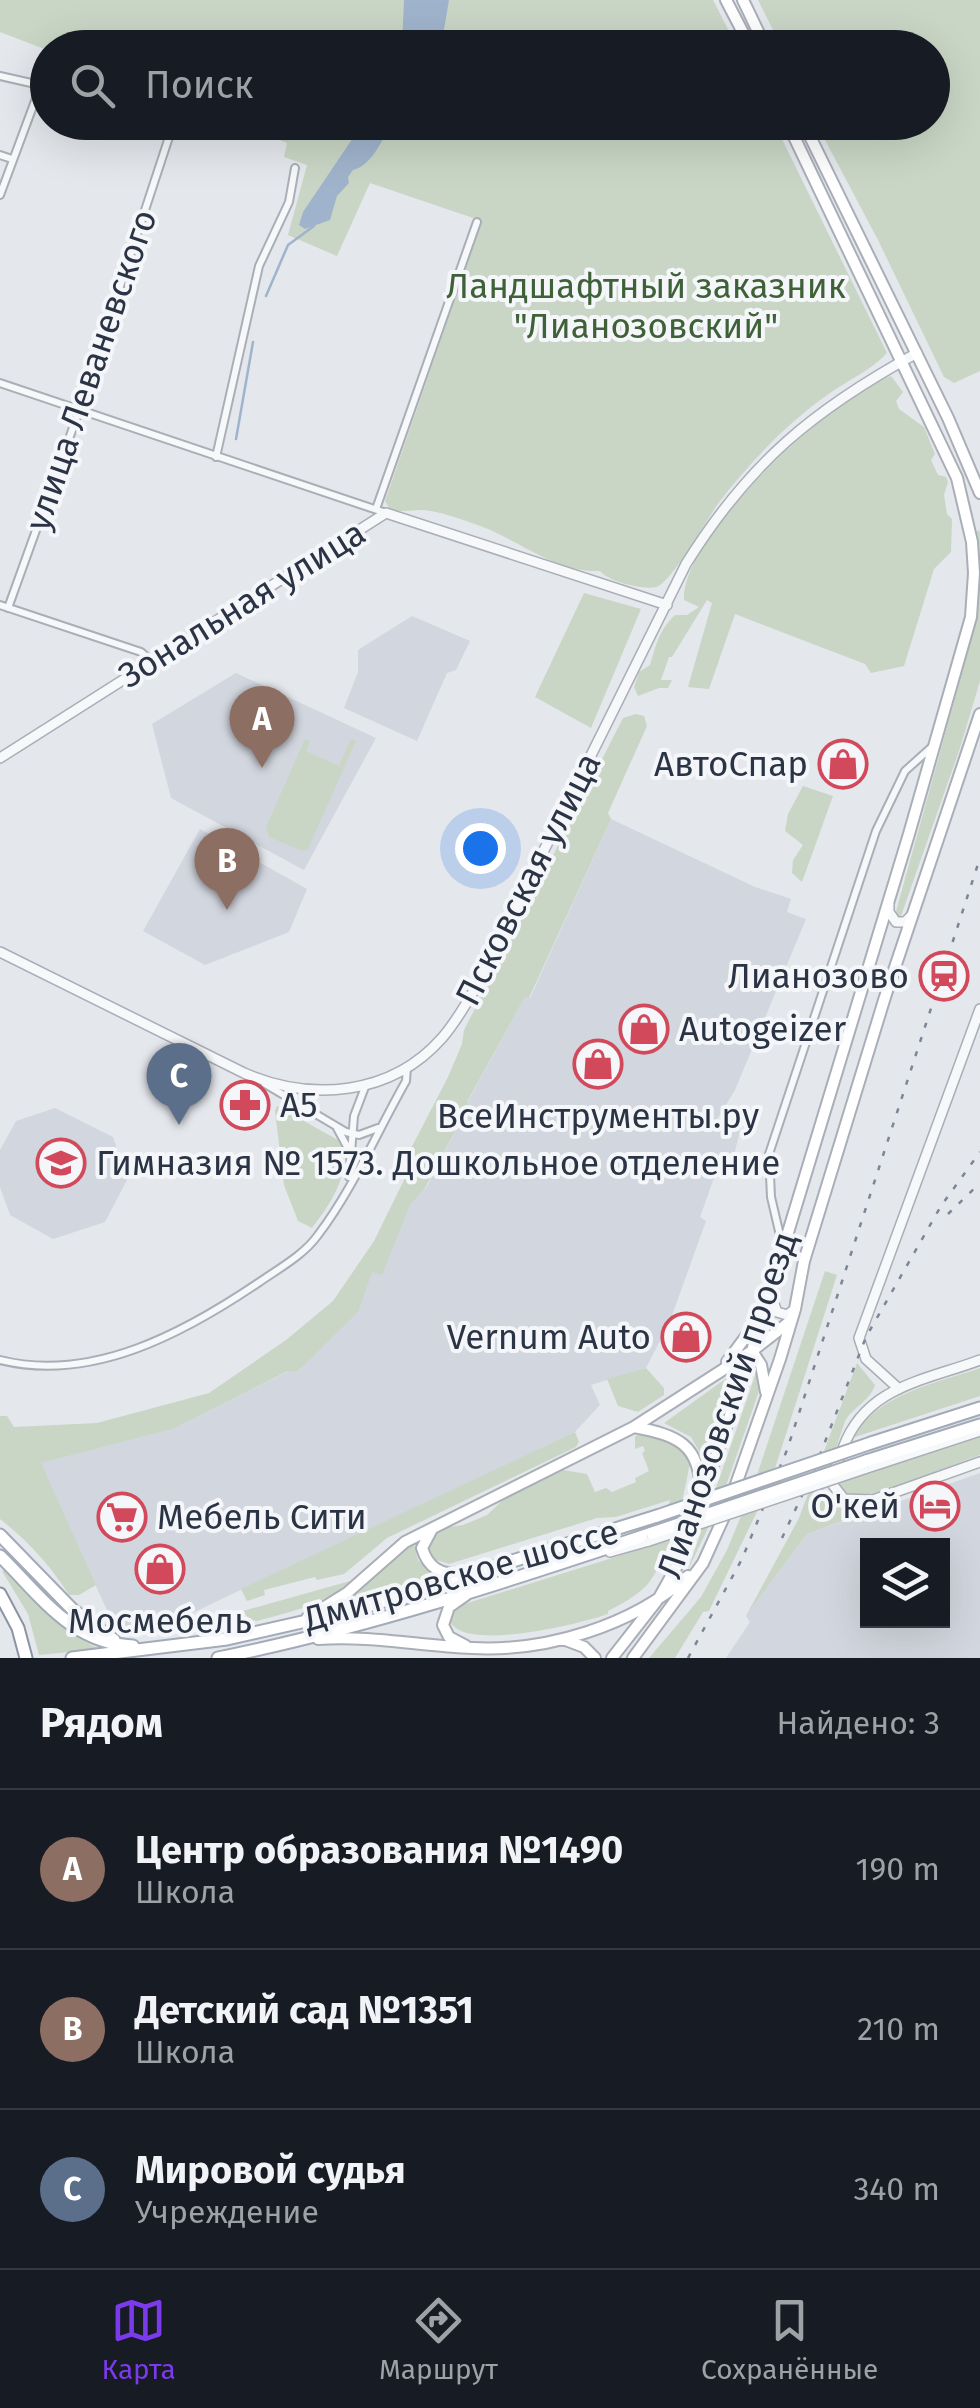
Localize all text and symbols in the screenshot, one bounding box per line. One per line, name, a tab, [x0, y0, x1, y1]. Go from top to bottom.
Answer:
search box	[30, 30, 950, 140]
icon: search	[65, 58, 120, 113]
text: Поиск	[145, 62, 254, 108]
street label: улица Леваневского	[16, 204, 166, 536]
park label: Ландшафтный заказник "Лианозовский"	[446, 265, 846, 347]
street label: Зональная улица	[111, 511, 373, 697]
pin: A	[230, 686, 294, 768]
shop icon: АвтоСпар	[817, 738, 869, 790]
place label: АвтоСпар	[654, 743, 808, 785]
street label: Псковская улица	[446, 746, 610, 1012]
your location	[455, 823, 506, 874]
pin: B	[194, 828, 260, 910]
station icon: Лианозово	[918, 950, 970, 1002]
place label: Лианозово	[728, 955, 909, 997]
shop icon: Autogeizer	[618, 1003, 670, 1055]
place label: Autogeizer	[679, 1008, 847, 1050]
shop icon: ВсеИнструменты.ру	[572, 1038, 624, 1090]
pin: C	[146, 1042, 212, 1125]
pharmacy icon: А5	[219, 1079, 271, 1131]
place label: А5	[280, 1084, 318, 1126]
place label: ВсеИнструменты.ру	[437, 1095, 759, 1137]
school or university icon: Гимназия № 1573. Дошкольное отделение	[35, 1137, 87, 1189]
place label: Гимназия № 1573. Дошкольное отделение	[96, 1142, 780, 1184]
street label: Лианозовский проезд	[648, 1226, 806, 1584]
shop icon: Vernum Аuto	[660, 1311, 712, 1363]
place label: Vernum Аuto	[447, 1316, 651, 1358]
hotel icon: О'кей	[909, 1480, 961, 1532]
place label: О'кей	[810, 1485, 900, 1527]
supermarket icon: Мебель Сити	[96, 1491, 148, 1543]
place label: Мебель Сити	[157, 1496, 367, 1538]
street label: Дмитровское шоссе	[298, 1510, 623, 1640]
map controls	[860, 1538, 950, 1628]
button: layers	[860, 1538, 950, 1628]
shop icon: Мосмебель	[134, 1543, 186, 1595]
place label: Мосмебель	[68, 1600, 252, 1642]
text: Рядом	[40, 1698, 163, 1748]
text: Найдено: 3	[777, 1704, 940, 1742]
text: Центр образования №1490	[135, 1827, 623, 1873]
text: A	[63, 1850, 82, 1888]
text: 190 m	[856, 1850, 940, 1888]
text: Школа	[135, 1873, 235, 1911]
text: Детский сад №1351	[135, 1987, 474, 2033]
text: B	[63, 2010, 82, 2048]
text: 210 m	[857, 2010, 940, 2048]
text: Школа	[135, 2033, 235, 2071]
text: Мировой судья	[135, 2147, 406, 2193]
text: C	[63, 2170, 82, 2208]
text: 340 m	[853, 2170, 940, 2208]
text: Учреждение	[135, 2193, 319, 2231]
tab: Карта	[102, 2293, 176, 2386]
tab: Маршрут	[379, 2293, 498, 2386]
tab: Сохранённые	[701, 2293, 878, 2386]

